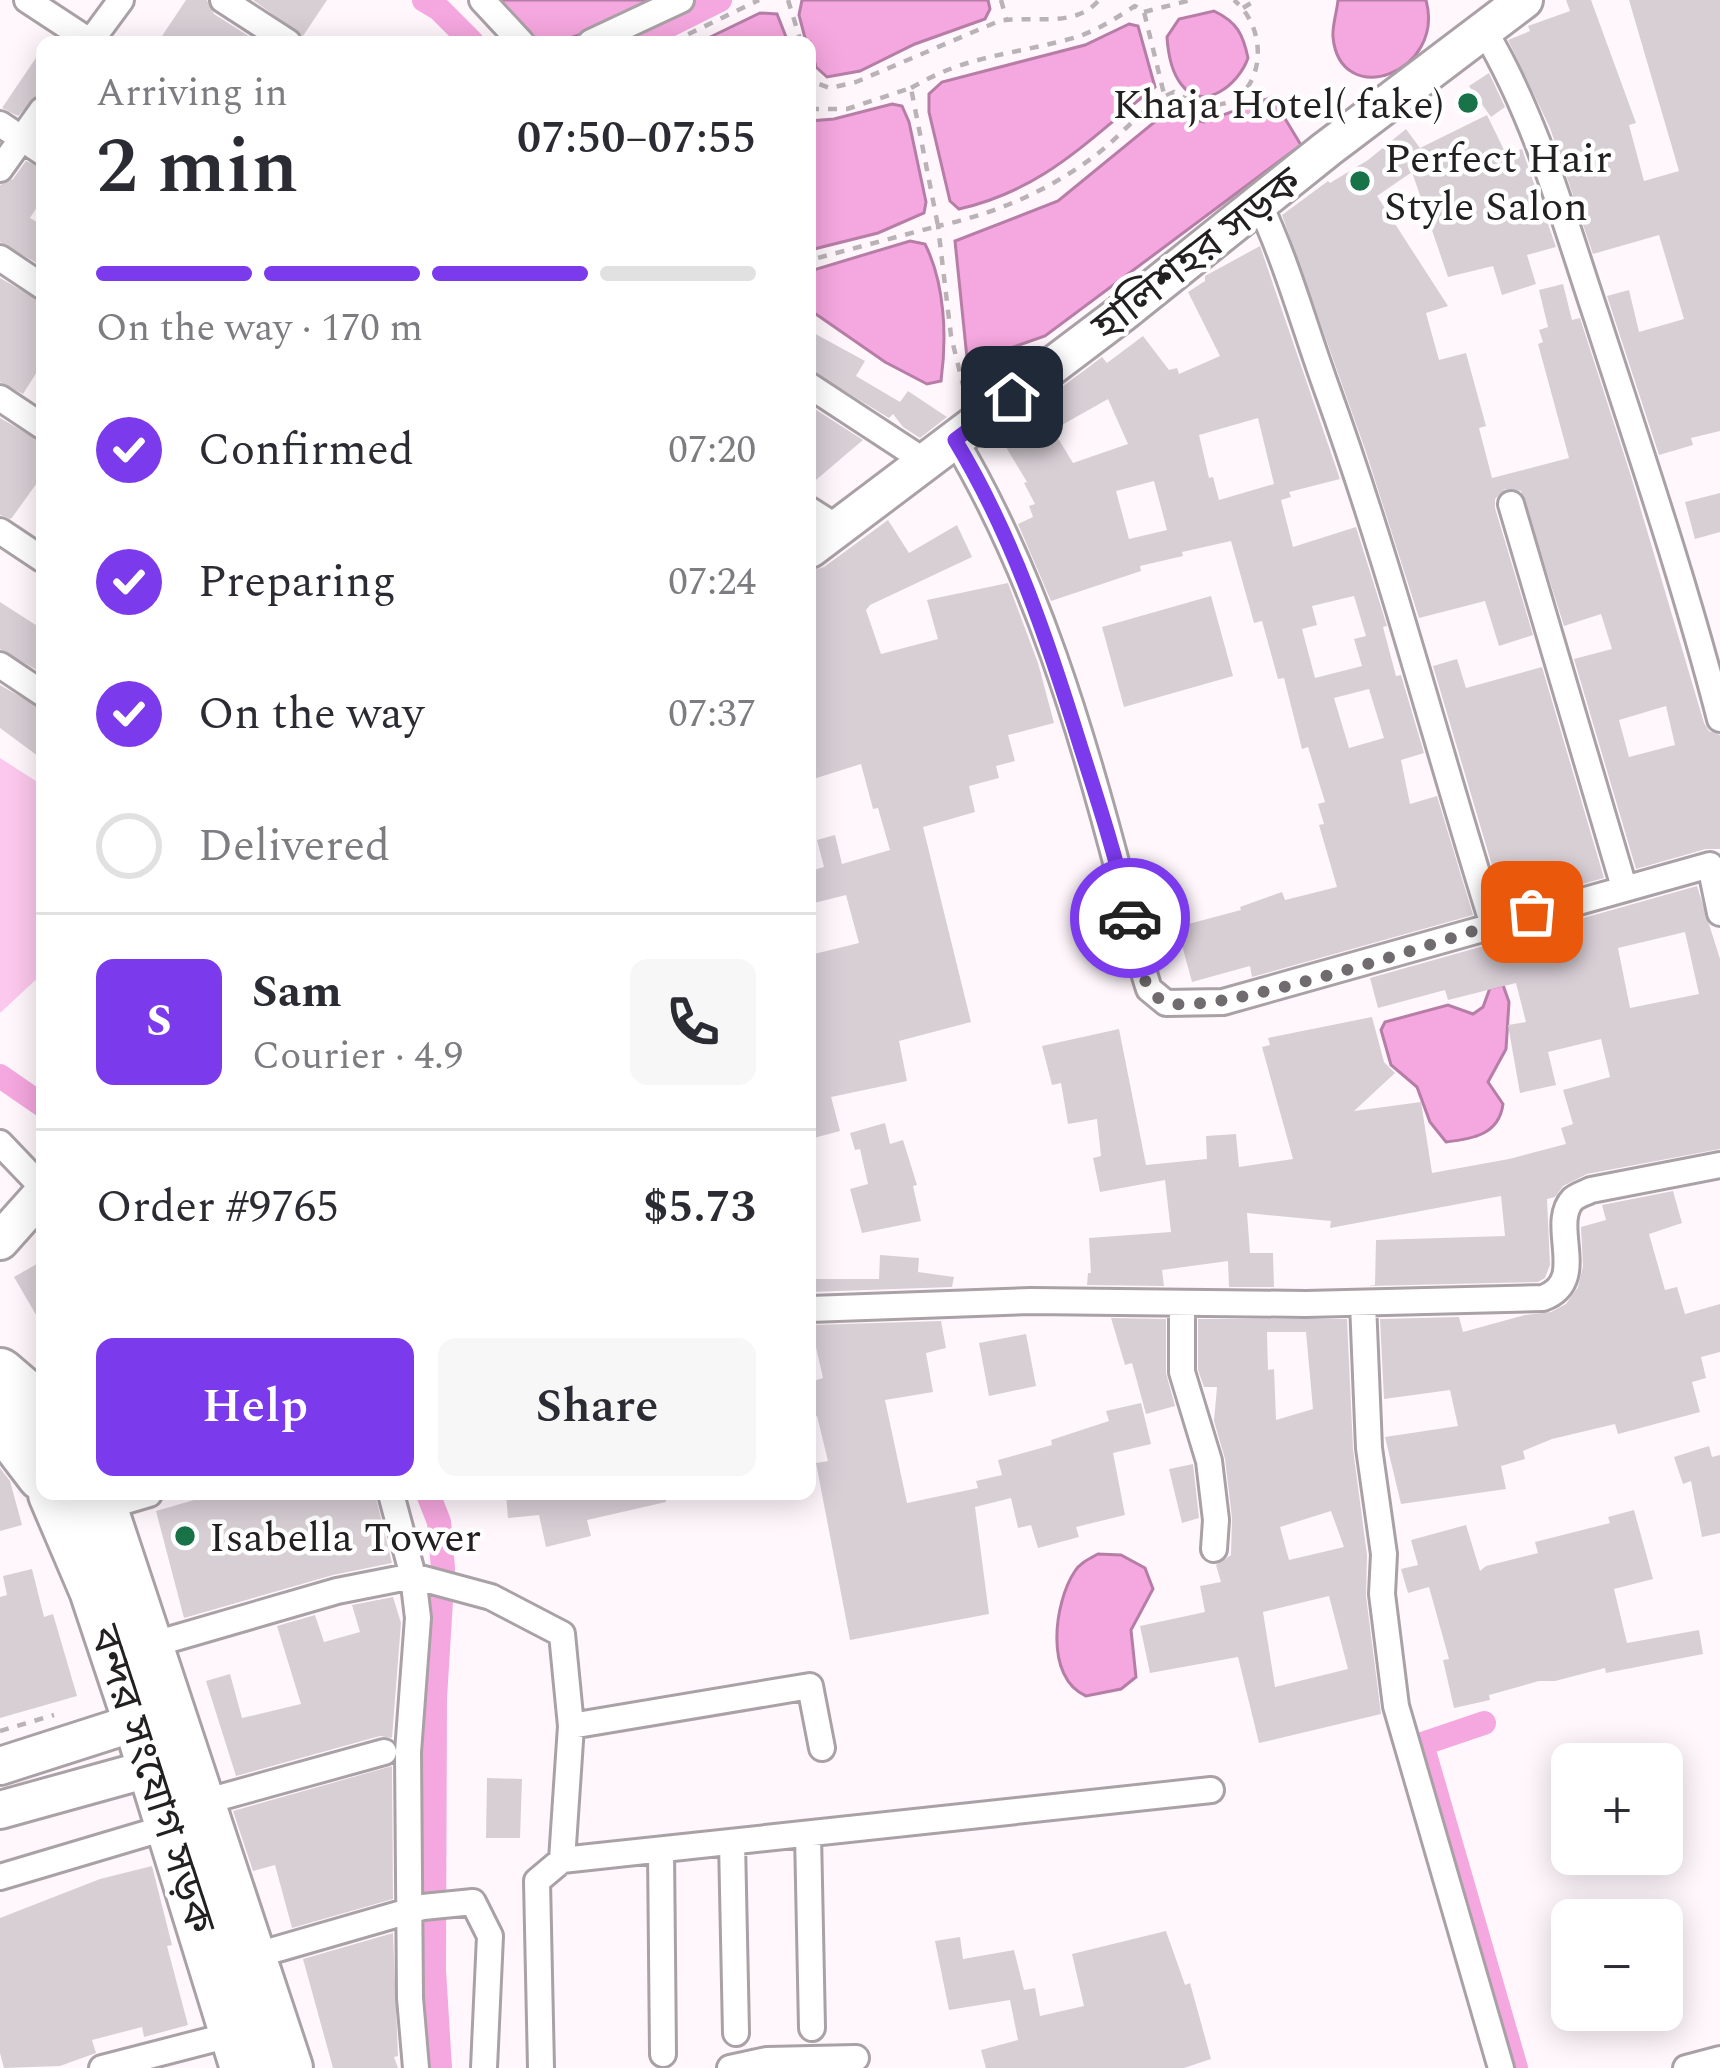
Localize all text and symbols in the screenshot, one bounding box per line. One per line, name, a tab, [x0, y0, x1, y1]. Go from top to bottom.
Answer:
text: Arriving in	[96, 64, 288, 123]
place label: Khaja Hotel( fake)	[1112, 74, 1444, 137]
marker: Khaja Hotel( fake)	[1455, 90, 1481, 116]
text: 07:50–07:55	[517, 104, 756, 173]
text: 2 min	[96, 108, 298, 227]
place label: Perfect Hair Style Salon	[1384, 128, 1612, 239]
street label: হালিশহর সড়ক	[1078, 152, 1317, 358]
marker: Perfect Hair Style Salon	[1347, 168, 1373, 194]
text: On the way · 170 m	[96, 299, 423, 358]
pin	[961, 346, 1063, 448]
icon: home	[979, 364, 1045, 430]
text: Confirmed	[198, 416, 414, 485]
icon: check	[96, 417, 162, 483]
text: 07:20	[668, 421, 756, 480]
text: Preparing	[198, 548, 396, 617]
icon: check	[96, 549, 162, 615]
text: 07:24	[668, 553, 756, 612]
text: On the way	[198, 680, 424, 749]
icon: check	[96, 681, 162, 747]
text: 07:37	[668, 685, 756, 744]
text: Delivered	[198, 812, 390, 881]
courier	[1070, 858, 1190, 978]
pin	[1481, 861, 1583, 963]
icon: bag	[1499, 879, 1565, 945]
icon: car	[1097, 885, 1163, 951]
text: Sam	[252, 958, 342, 1027]
button: phone	[630, 959, 756, 1085]
text: S	[146, 987, 172, 1056]
text: Courier · 4.9	[252, 1027, 463, 1086]
text: Order #9765	[96, 1173, 339, 1242]
text: $5.73	[643, 1173, 756, 1242]
button: Help	[96, 1338, 414, 1476]
button: Share	[438, 1338, 756, 1476]
place label: Isabella Tower	[209, 1507, 481, 1570]
marker: Isabella Tower	[172, 1523, 198, 1549]
street label: বন্দর সংযোগ সড়ক	[72, 1616, 232, 1943]
map controls	[1551, 1743, 1683, 2031]
button: +	[1551, 1743, 1683, 1875]
button: −	[1551, 1899, 1683, 2031]

